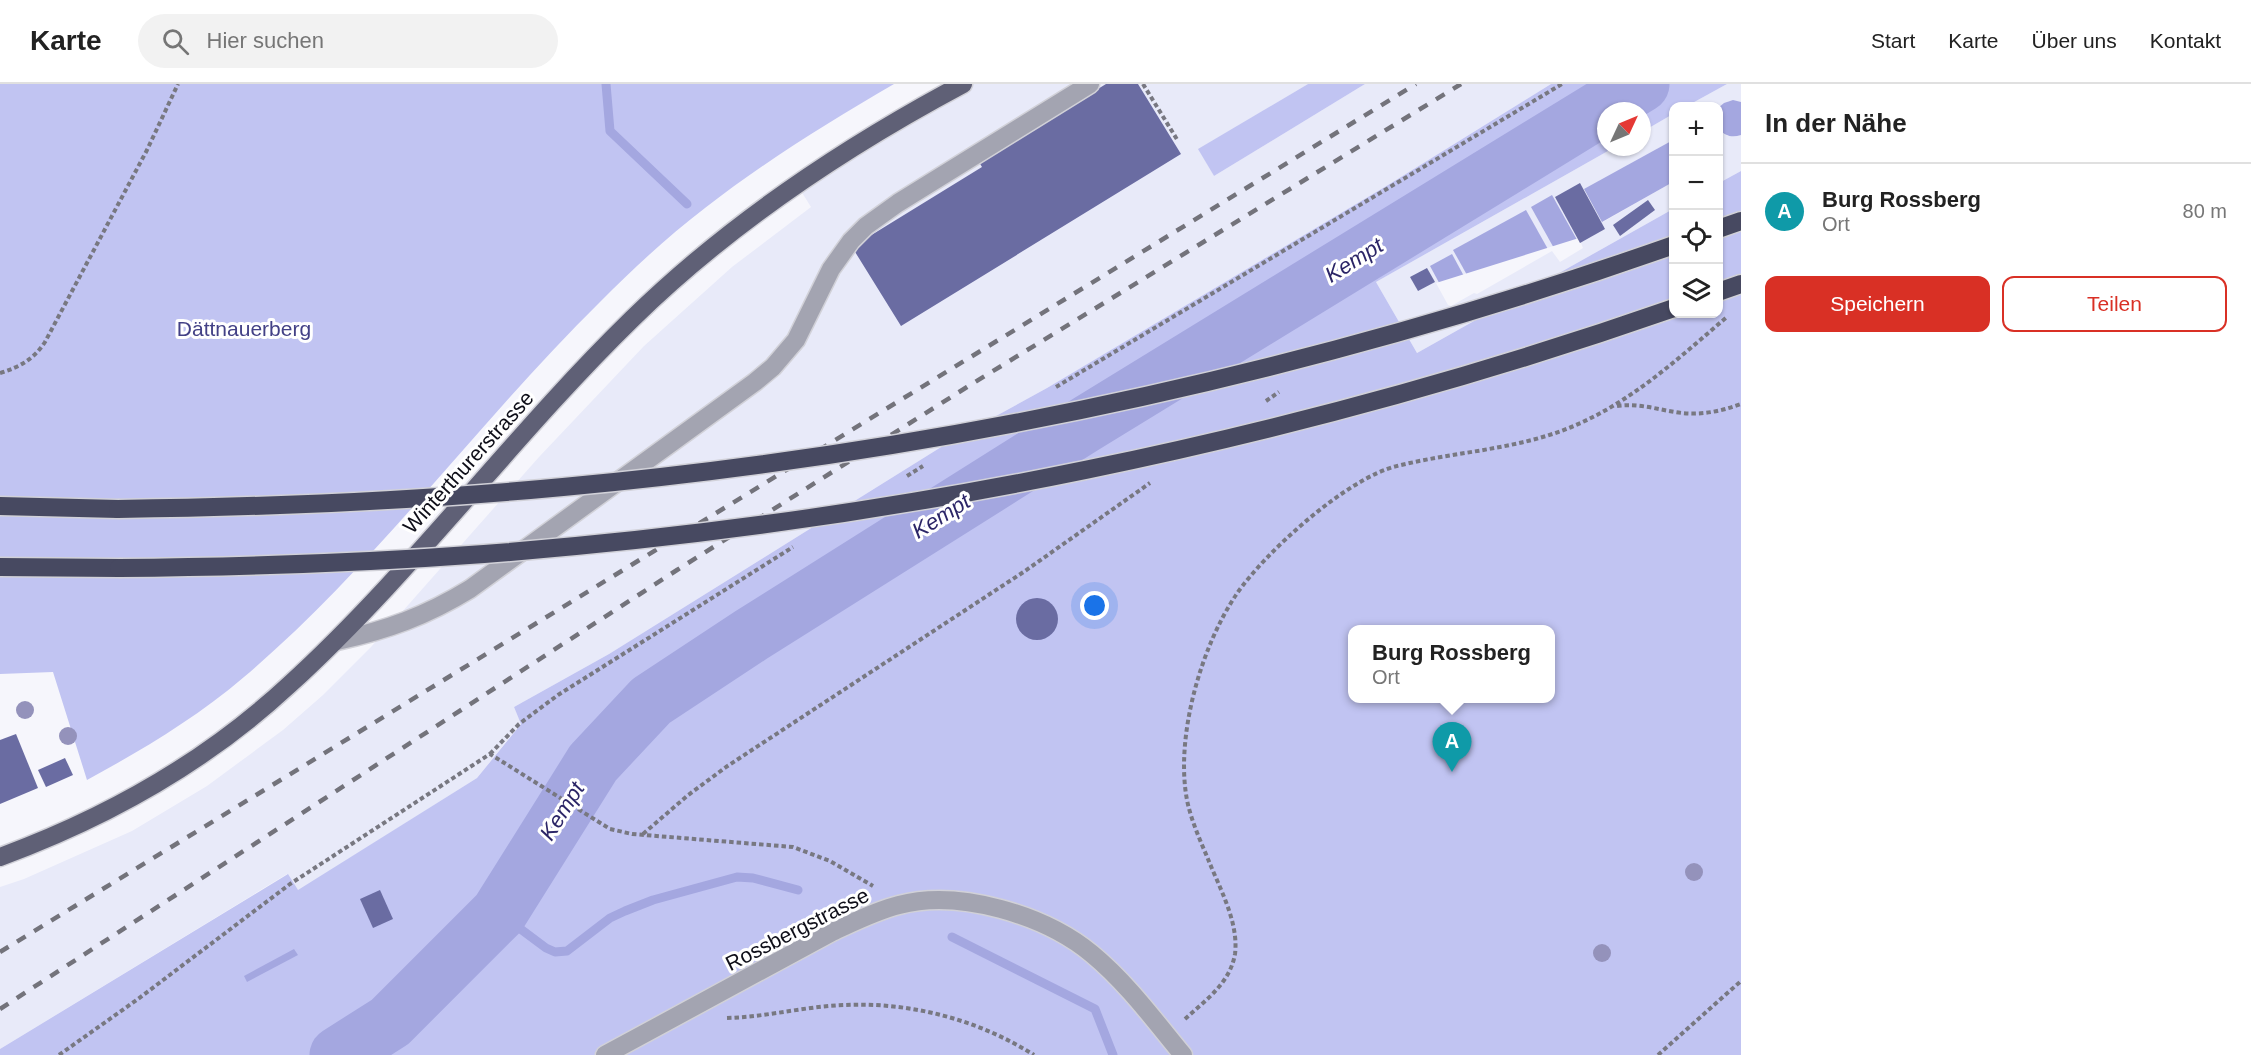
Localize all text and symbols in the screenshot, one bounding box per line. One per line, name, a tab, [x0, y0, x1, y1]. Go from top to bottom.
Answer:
search box	[138, 14, 558, 68]
text: Karte	[30, 25, 102, 56]
icon: search	[159, 25, 192, 58]
text: Hier suchen	[207, 28, 324, 53]
text: Start	[1871, 29, 1915, 52]
text: Karte	[1948, 29, 1999, 52]
text: Über uns	[2032, 29, 2117, 52]
text: Kontakt	[2150, 29, 2221, 52]
north arrow	[1597, 102, 1651, 156]
map controls	[1669, 102, 1723, 318]
button: +	[1669, 102, 1723, 156]
text: In der Nähe	[1765, 108, 1907, 138]
button: −	[1669, 156, 1723, 210]
text: Burg Rossberg	[1822, 187, 1981, 212]
text: A	[1777, 200, 1792, 222]
text: 80 m	[2183, 200, 2227, 222]
button: locate	[1669, 210, 1723, 264]
text: Ort	[1822, 213, 1850, 235]
water label: Kempt	[1320, 232, 1388, 287]
button: layers	[1669, 264, 1723, 318]
button: Speichern	[1765, 276, 1990, 332]
button: Teilen	[2002, 276, 2227, 332]
park label: Dättnauerberg	[177, 317, 311, 340]
street label: Winterthurerstrasse	[398, 386, 538, 538]
water label: Kempt	[907, 488, 975, 543]
your location	[1080, 591, 1109, 620]
popup	[1348, 625, 1555, 703]
text: Burg Rossberg	[1372, 640, 1531, 665]
text: Ort	[1372, 666, 1400, 688]
pin: A	[1432, 722, 1472, 772]
water label: Kempt	[535, 777, 590, 845]
street label: Rossbergstrasse	[722, 883, 872, 975]

